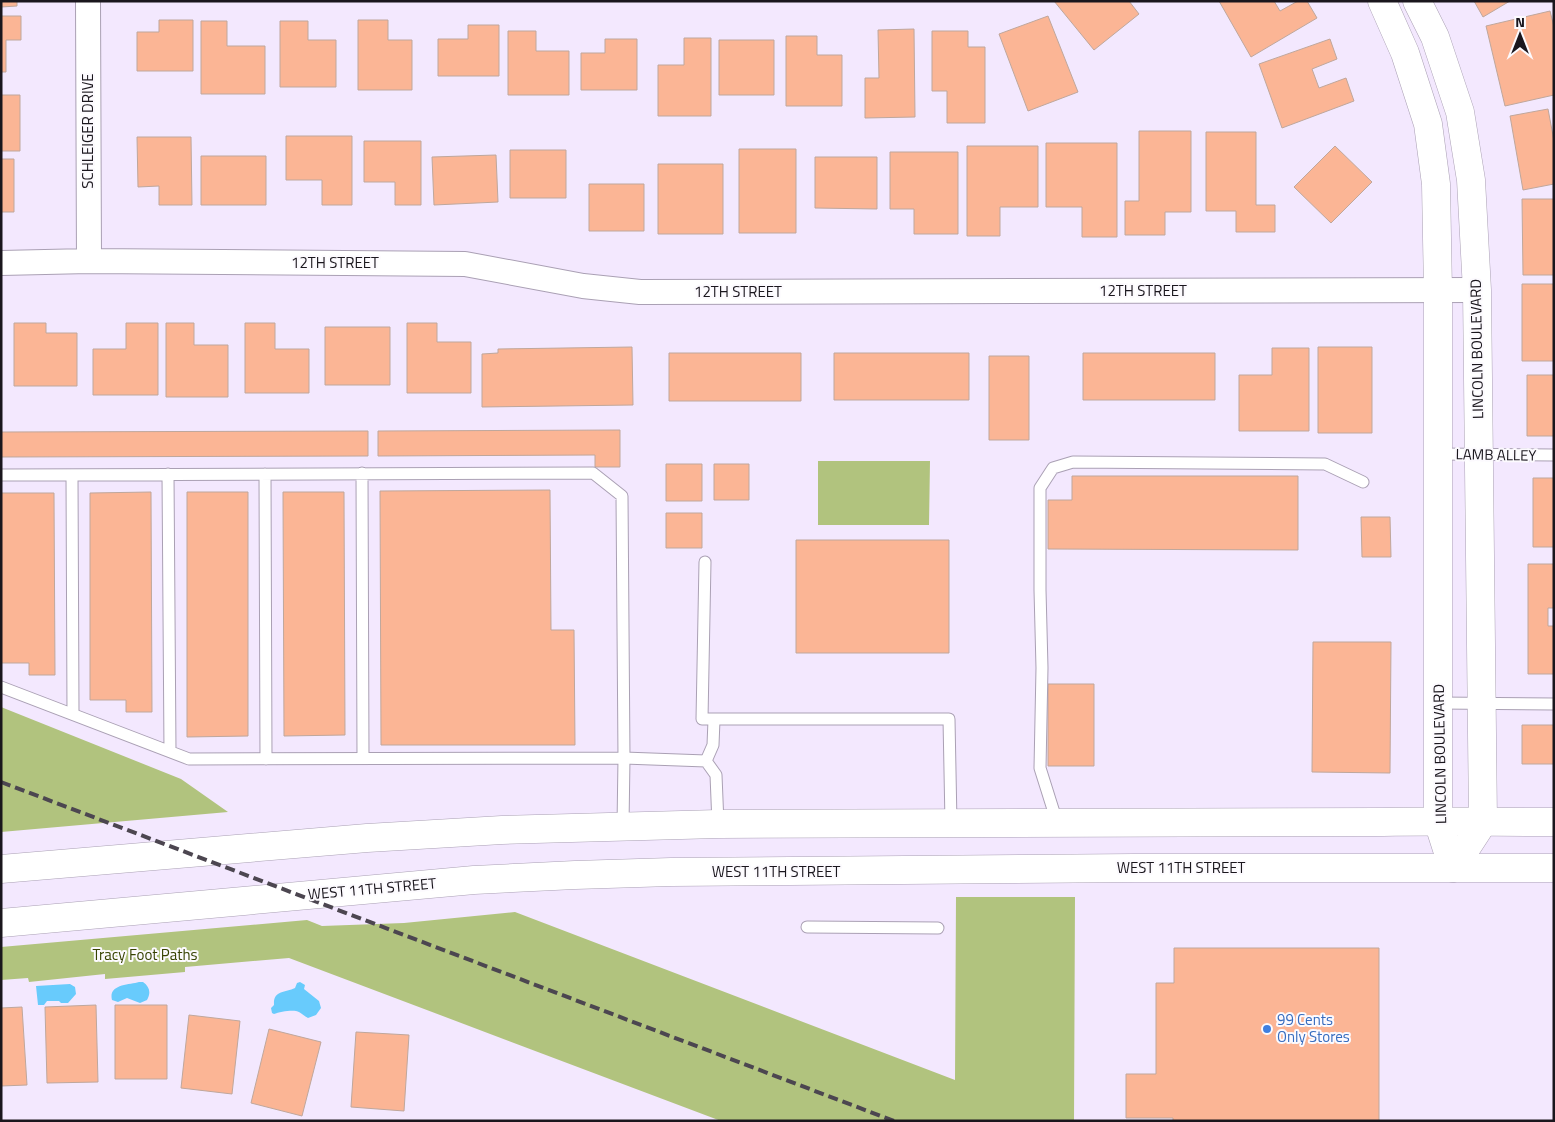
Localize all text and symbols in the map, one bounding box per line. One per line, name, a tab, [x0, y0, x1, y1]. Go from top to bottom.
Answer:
north arrow	[1495, 10, 1545, 60]
text: N	[1515, 11, 1525, 32]
street label: SCHLEIGER DRIVE	[76, 73, 99, 189]
street label: 12TH STREET	[291, 251, 379, 274]
street label: 12TH STREET	[1099, 279, 1187, 302]
street label: LINCOLN BOULEVARD	[1464, 279, 1489, 419]
street label: 12TH STREET	[694, 280, 782, 303]
street label: LAMB ALLEY	[1455, 442, 1537, 467]
street label: LINCOLN BOULEVARD	[1427, 684, 1452, 824]
street label: WEST 11TH STREET	[1117, 856, 1245, 879]
street label: WEST 11TH STREET	[712, 860, 840, 883]
street label: WEST 11TH STREET	[307, 871, 437, 906]
park label: Tracy Foot Paths	[93, 943, 198, 966]
place label: 99 Cents Only Stores	[1277, 1008, 1350, 1048]
marker: 99 Cents Only Stores	[1261, 1023, 1273, 1035]

